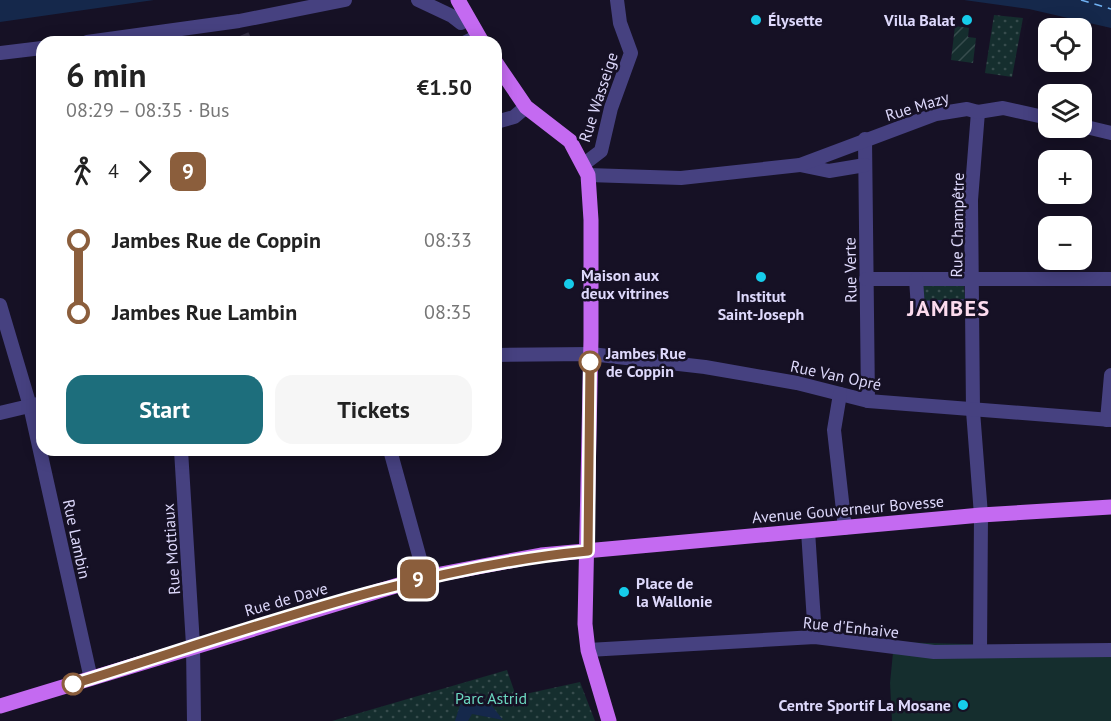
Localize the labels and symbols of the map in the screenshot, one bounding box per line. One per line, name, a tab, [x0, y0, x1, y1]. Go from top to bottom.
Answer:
place label: Élysette	[768, 10, 823, 30]
place label: Villa Balat	[883, 10, 955, 30]
marker: Élysette	[749, 13, 763, 27]
marker: Villa Balat	[960, 13, 974, 27]
street label: Rue Wasseige	[574, 50, 622, 144]
street label: Rue Mazy	[883, 87, 952, 125]
street label: Rue Champêtre	[946, 172, 968, 278]
street label: Rue Verte	[839, 237, 861, 303]
place label: Maison aux deux vitrines	[581, 265, 669, 303]
marker: Institut Saint-Joseph	[754, 270, 768, 284]
marker: Maison aux deux vitrines	[562, 277, 576, 291]
place label: Institut Saint-Joseph	[718, 286, 804, 324]
district label: JAMBES	[906, 294, 991, 322]
place label: Jambes Rue de Coppin	[605, 343, 686, 381]
marker: Jambes Rue de Coppin	[579, 351, 601, 373]
street label: Rue Van Opré	[789, 356, 883, 394]
street label: Avenue Gouverneur Bovesse	[751, 491, 945, 527]
street label: Rue Lambin	[59, 497, 95, 581]
street label: Rue Mottiaux	[158, 503, 184, 595]
line badge: 9	[398, 560, 438, 598]
place label: Place de la Wallonie	[636, 573, 712, 611]
street label: Rue de Dave	[242, 578, 330, 620]
marker: Place de la Wallonie	[617, 585, 631, 599]
street label: Rue d'Enhaive	[802, 612, 900, 642]
unlabelled marker	[62, 673, 84, 695]
park label: Parc Astrid	[455, 688, 527, 708]
place label: Centre Sportif La Mosane	[778, 695, 951, 715]
marker: Centre Sportif La Mosane	[956, 698, 970, 712]

